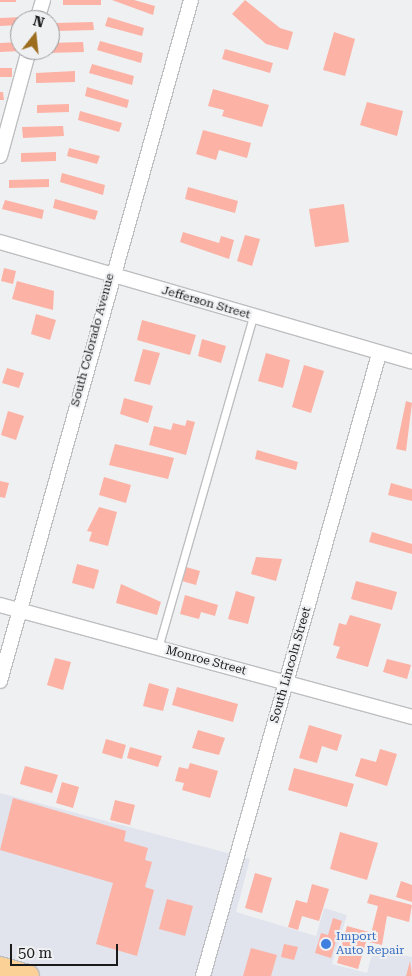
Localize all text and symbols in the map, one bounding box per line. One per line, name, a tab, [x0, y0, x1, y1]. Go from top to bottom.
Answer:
north arrow	[10, 10, 60, 60]
text: N	[31, 12, 46, 31]
street label: South Colorado Avenue	[68, 272, 118, 408]
street label: Jefferson Street	[160, 283, 252, 323]
street label: South Lincoln Street	[268, 605, 314, 725]
street label: Monroe Street	[164, 643, 248, 679]
place label: Import Auto Repair	[336, 930, 404, 958]
scale bar	[12, 934, 120, 966]
marker: Import Auto Repair	[320, 938, 332, 950]
text: 50 m	[18, 944, 52, 962]

